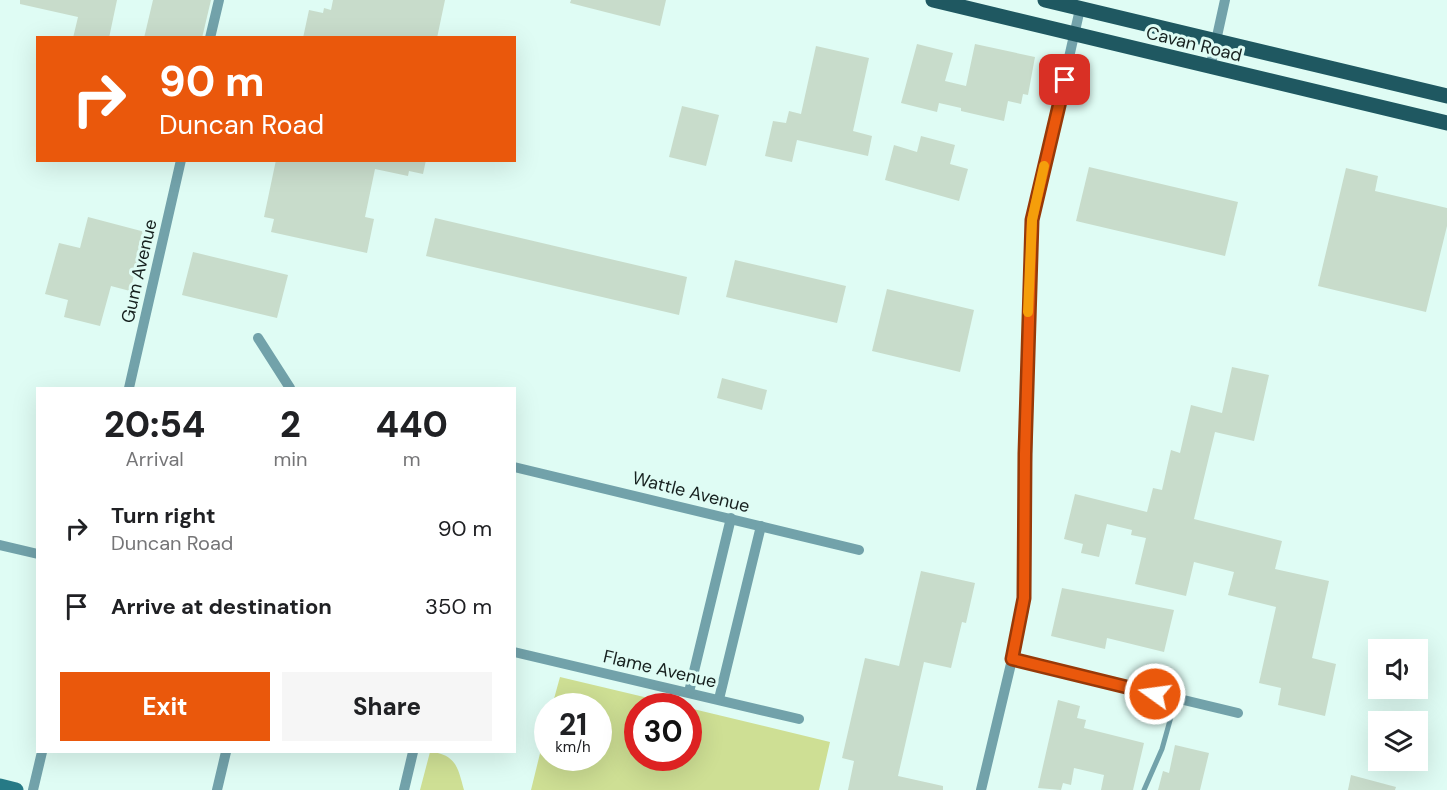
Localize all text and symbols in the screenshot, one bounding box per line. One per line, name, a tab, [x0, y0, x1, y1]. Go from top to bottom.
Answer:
street label: Cavan Road	[1143, 20, 1245, 68]
text: 90 m	[159, 54, 265, 109]
pin	[1039, 54, 1090, 105]
icon: right	[60, 60, 138, 138]
icon: arrive	[1048, 63, 1081, 96]
text: Duncan Road	[159, 107, 324, 142]
street label: Gum Avenue	[115, 217, 163, 325]
text: 20:54	[104, 401, 205, 448]
text: 2	[280, 401, 301, 448]
text: 440	[375, 401, 448, 448]
text: Arrival	[126, 446, 184, 472]
text: min	[273, 446, 307, 472]
text: m	[403, 446, 421, 472]
street label: Wattle Avenue	[630, 466, 752, 518]
text: Turn right	[111, 501, 216, 530]
icon: right	[60, 512, 93, 545]
text: 90 m	[438, 514, 492, 543]
text: Duncan Road	[111, 530, 233, 556]
icon: arrive	[60, 590, 93, 623]
text: Arrive at destination	[111, 592, 332, 621]
text: 350 m	[425, 592, 492, 621]
map controls	[1368, 639, 1428, 771]
button: sound	[1368, 639, 1428, 699]
street label: Flame Avenue	[601, 644, 719, 694]
position arrow	[1123, 662, 1187, 726]
button: Exit	[60, 672, 270, 741]
button: Share	[282, 672, 492, 741]
speed limit sign: 30	[624, 693, 702, 771]
text: 21	[559, 705, 587, 744]
button: layers	[1368, 711, 1428, 771]
text: km/h	[555, 737, 591, 757]

